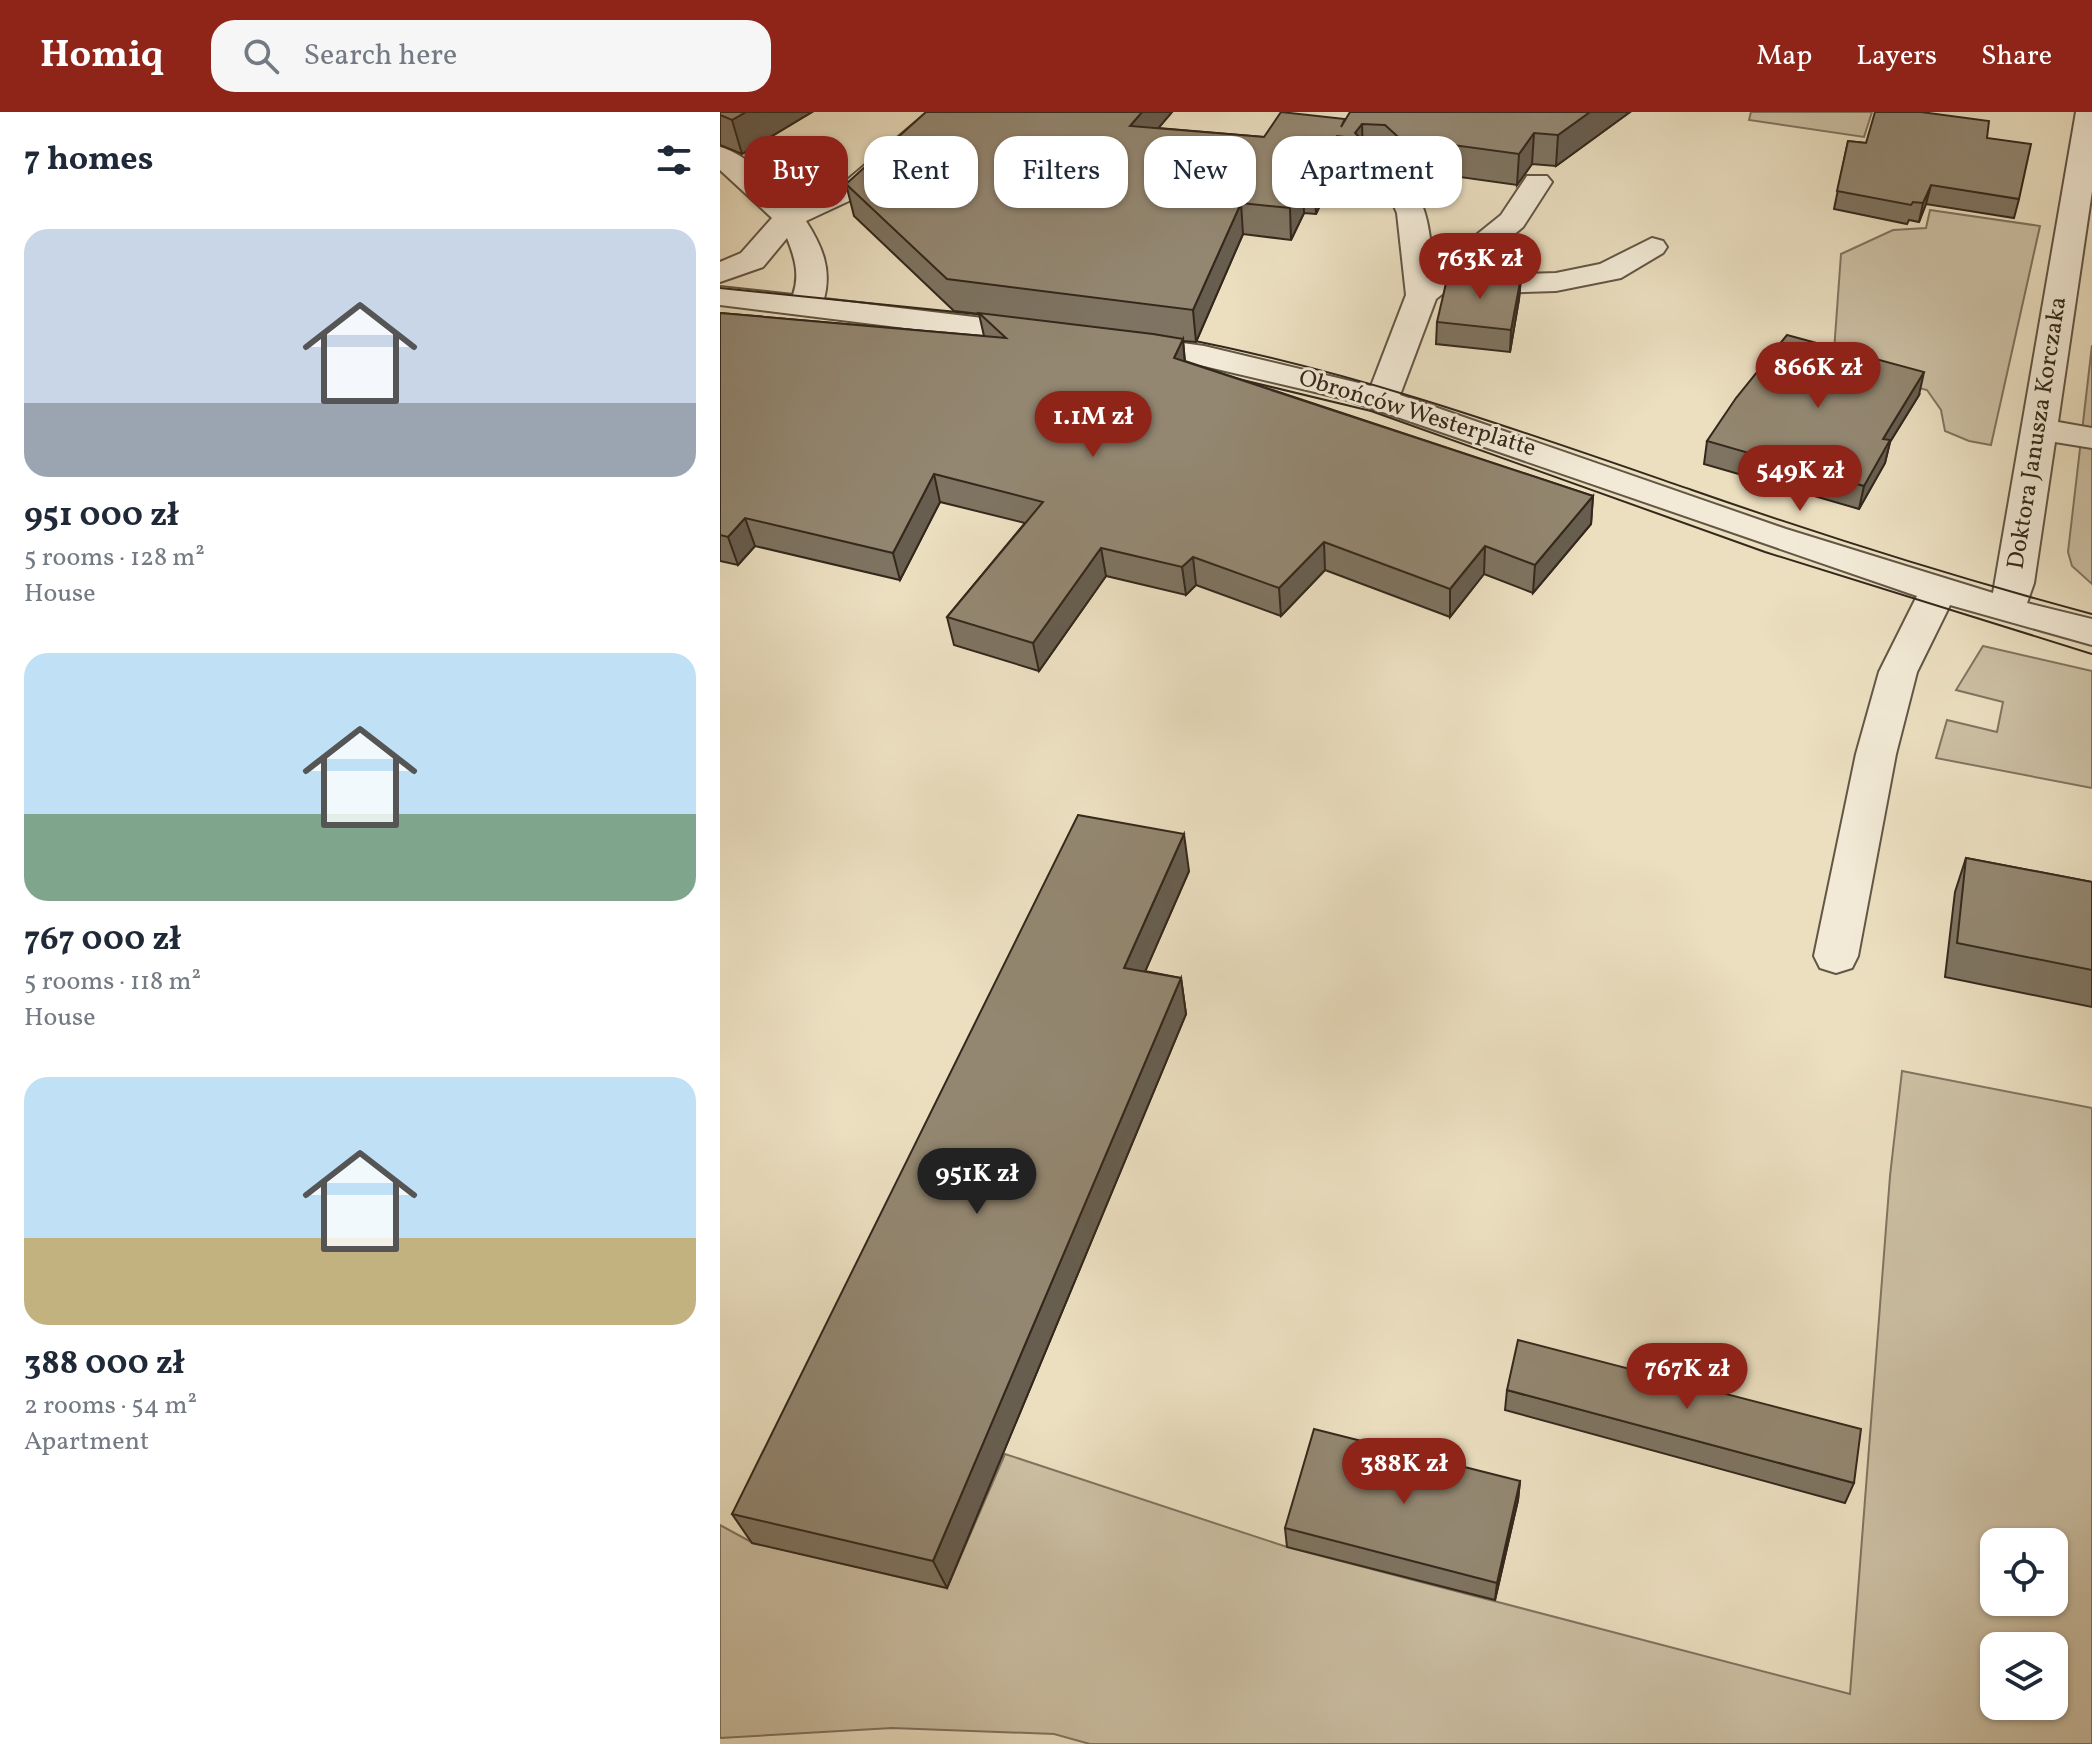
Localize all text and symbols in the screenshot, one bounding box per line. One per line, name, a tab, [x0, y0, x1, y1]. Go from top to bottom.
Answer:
search box	[211, 20, 771, 92]
text: Homiq	[40, 30, 163, 83]
icon: search	[239, 34, 283, 78]
text: Search here	[303, 35, 457, 77]
text: Map	[1756, 37, 1812, 76]
text: Layers	[1856, 37, 1937, 76]
text: Share	[1981, 37, 2052, 76]
chip: Buy	[744, 136, 848, 208]
chip: Rent	[864, 136, 978, 208]
chip: Filters	[994, 136, 1128, 208]
chip: New	[1144, 136, 1256, 208]
chip: Apartment	[1272, 136, 1462, 208]
text: 7 homes	[24, 137, 153, 184]
icon: filters	[652, 138, 696, 182]
pin: 763K zł	[1406, 233, 1554, 301]
text: 763K zł	[1437, 241, 1523, 277]
icon: home	[288, 281, 432, 425]
street label: Doktora Janusza Korczaka	[2000, 294, 2076, 572]
pin: 866K zł	[1744, 342, 1892, 410]
text: 866K zł	[1774, 350, 1862, 386]
street label: Obrońców Westerplatte	[1294, 362, 1540, 466]
pin: 1.1M zł	[1019, 391, 1167, 459]
text: 1.1M zł	[1053, 399, 1133, 435]
pin: 549K zł	[1726, 445, 1874, 513]
text: 549K zł	[1756, 453, 1844, 489]
text: 951 000 zł	[24, 493, 179, 540]
text: 5 rooms · 128 m²	[24, 540, 205, 576]
text: House	[24, 576, 96, 612]
icon: home	[288, 705, 432, 849]
text: 767 000 zł	[24, 917, 181, 964]
text: 5 rooms · 118 m²	[24, 964, 201, 1000]
text: House	[24, 1000, 96, 1036]
icon: home	[288, 1129, 432, 1273]
pin: 951K zł	[903, 1148, 1051, 1216]
text: 951K zł	[935, 1156, 1019, 1192]
text: 388 000 zł	[24, 1341, 184, 1388]
pin: 767K zł	[1613, 1343, 1761, 1411]
text: 767K zł	[1645, 1351, 1729, 1387]
text: 2 rooms · 54 m²	[24, 1388, 197, 1424]
text: Apartment	[24, 1424, 149, 1460]
pin: 388K zł	[1330, 1438, 1478, 1506]
text: 388K zł	[1360, 1446, 1448, 1482]
map controls	[1980, 1528, 2068, 1720]
button: locate	[1980, 1528, 2068, 1616]
button: layers	[1980, 1632, 2068, 1720]

